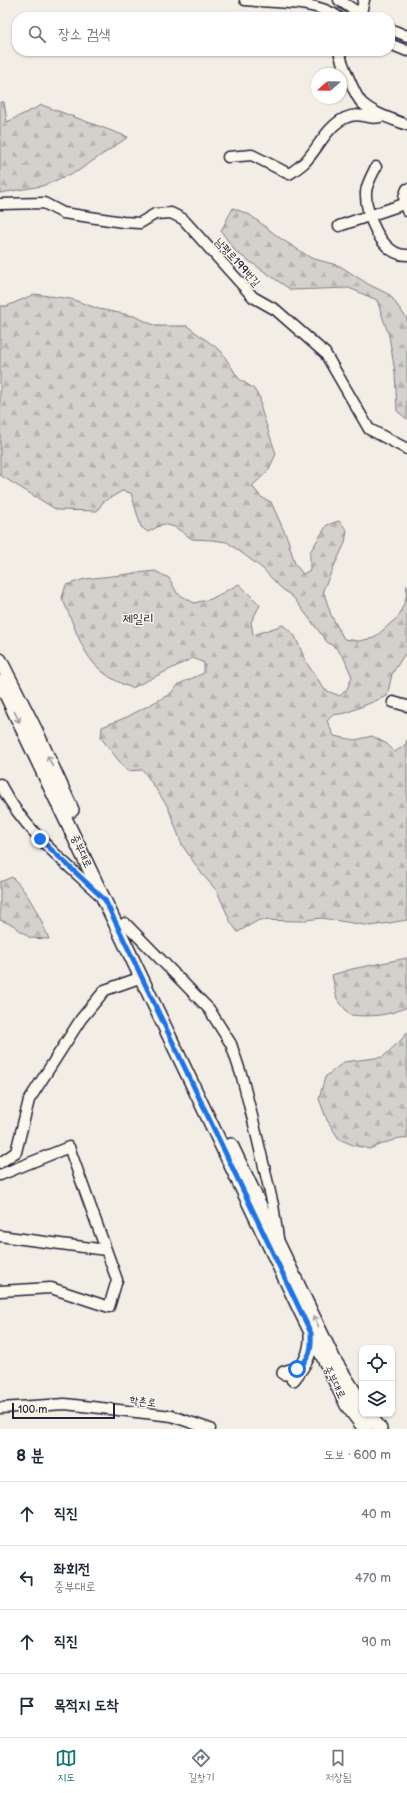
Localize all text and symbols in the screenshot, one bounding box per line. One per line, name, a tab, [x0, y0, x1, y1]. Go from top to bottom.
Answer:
search box	[12, 12, 395, 56]
icon: search	[26, 23, 48, 45]
text: 장소 검색	[58, 25, 110, 44]
north arrow	[311, 68, 347, 104]
street label: 남평로199번길	[212, 235, 263, 290]
district label: 제일리	[122, 611, 154, 627]
one-way arrow	[14, 711, 21, 723]
one-way arrow	[46, 756, 53, 768]
route end	[31, 830, 49, 848]
street label: 중부대로	[68, 832, 95, 870]
one-way arrow	[312, 1315, 319, 1327]
map controls	[359, 1345, 395, 1417]
button: locate	[359, 1345, 395, 1381]
route start	[288, 1360, 306, 1378]
street label: 중부대로	[321, 1364, 348, 1401]
button: layers	[359, 1381, 395, 1417]
street label: 학촌로	[129, 1393, 157, 1410]
scale bar	[12, 1401, 115, 1420]
text: 100 m	[18, 1403, 47, 1416]
text: 8 분	[16, 1446, 45, 1466]
text: 도보 · 600 m	[324, 1447, 391, 1463]
icon: ahead	[16, 1503, 38, 1525]
text: 직진	[54, 1504, 78, 1523]
text: 40 m	[361, 1506, 391, 1522]
text: 좌회전	[54, 1560, 90, 1579]
icon: left	[16, 1567, 38, 1589]
text: 470 m	[355, 1570, 391, 1586]
text: 중부대로	[54, 1579, 96, 1595]
icon: ahead	[16, 1631, 38, 1653]
text: 직진	[54, 1632, 78, 1651]
text: 90 m	[362, 1634, 391, 1650]
icon: arrive	[16, 1695, 38, 1717]
text: 목적지 도착	[54, 1696, 118, 1715]
tab: 지도	[55, 1747, 77, 1785]
tab: 길찾기	[188, 1747, 215, 1785]
tab: 저장됨	[325, 1747, 352, 1785]

